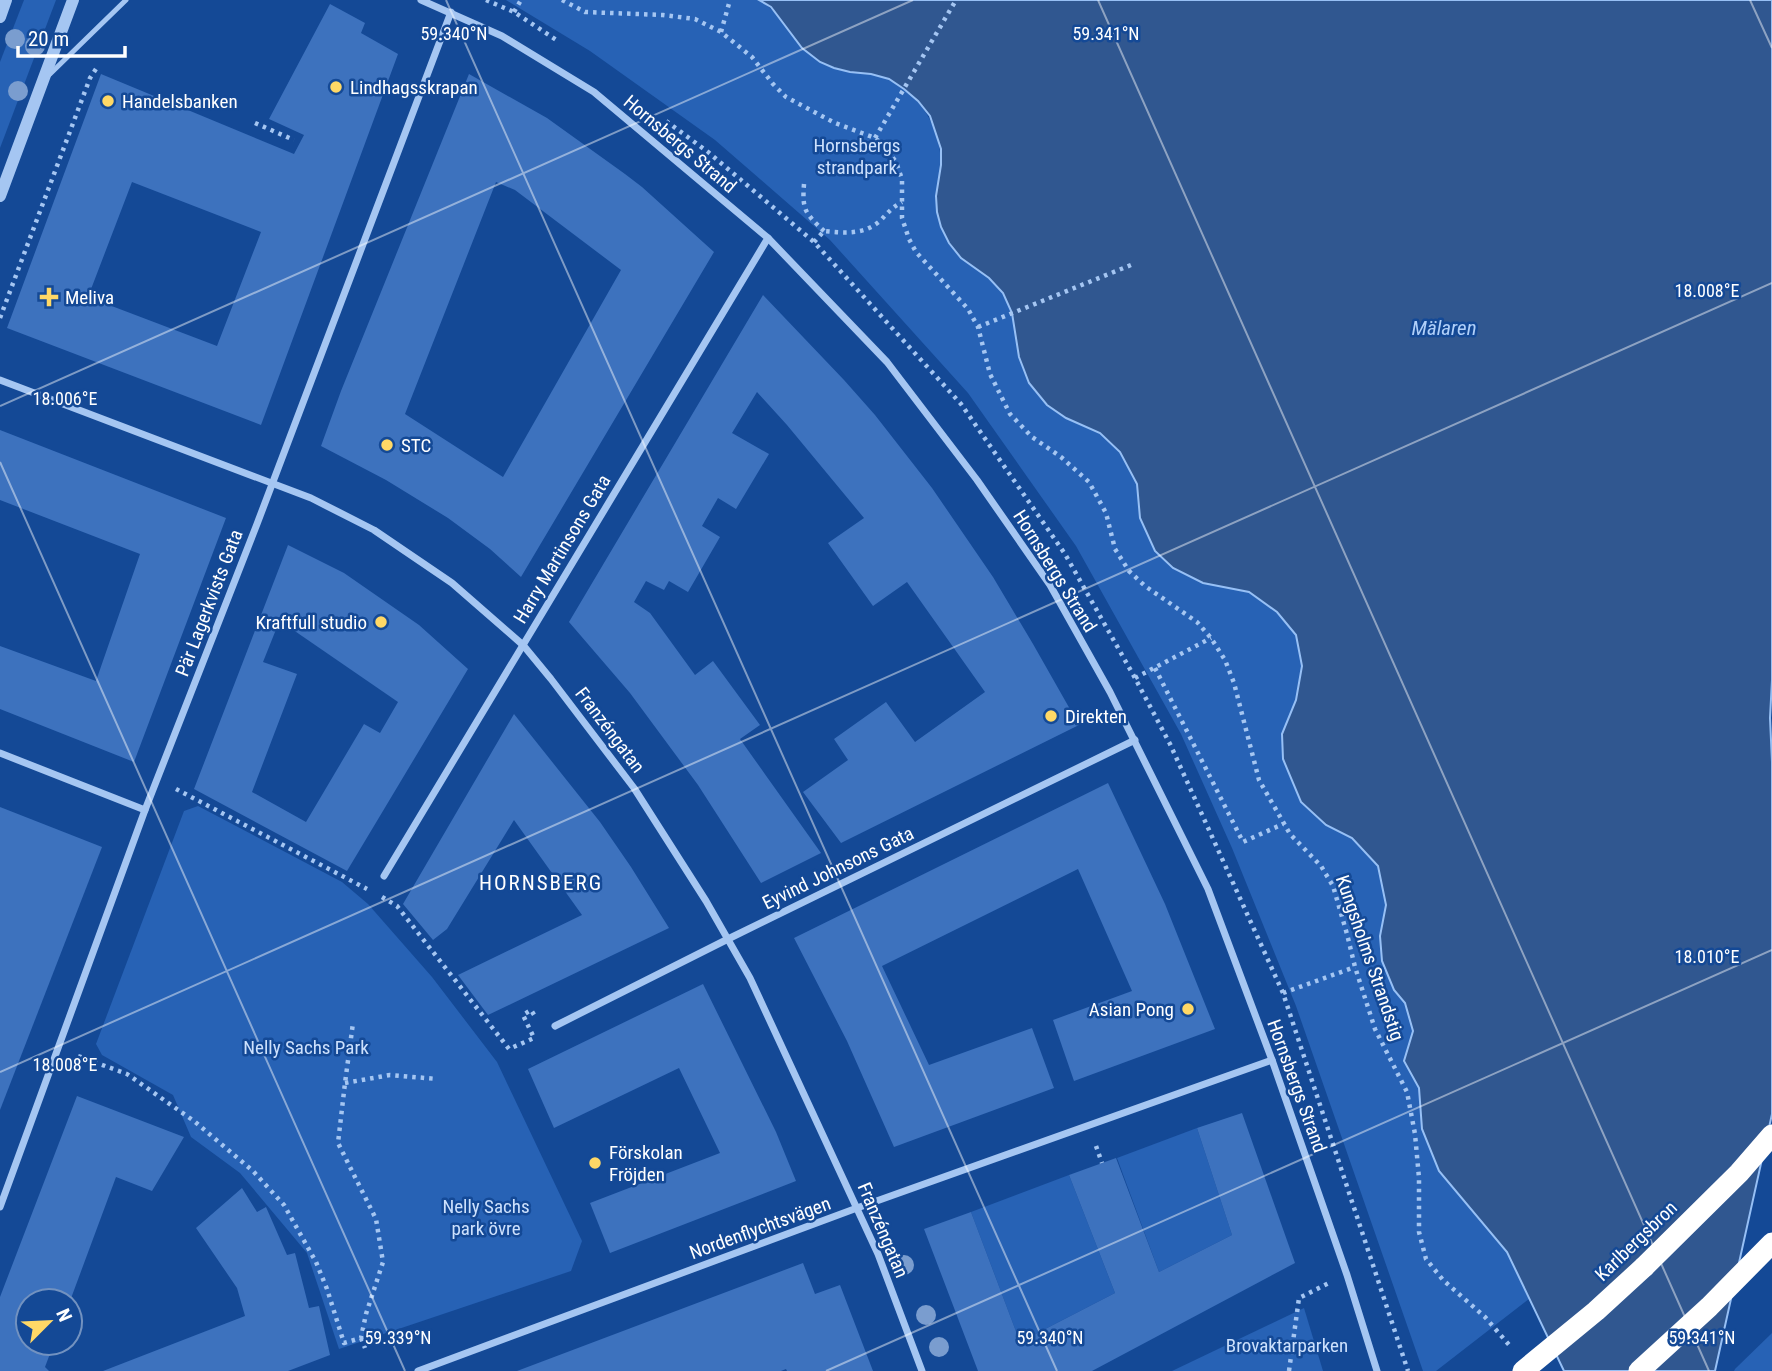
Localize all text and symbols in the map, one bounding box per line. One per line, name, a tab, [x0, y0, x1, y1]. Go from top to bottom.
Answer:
scale bar	[18, 14, 124, 58]
text: 59.340°N	[420, 23, 488, 44]
text: 59.341°N	[1072, 23, 1140, 44]
text: 20 m	[28, 27, 69, 51]
place label: Lindhagsskrapan	[350, 76, 478, 99]
marker: Lindhagsskrapan	[328, 79, 344, 95]
place label: Handelsbanken	[122, 90, 238, 113]
street label: Hornsbergs Strand	[619, 90, 741, 198]
marker: Handelsbanken	[100, 93, 116, 109]
park label: Hornsbergs strandpark	[814, 134, 900, 179]
text: 18.008°E	[1675, 280, 1739, 301]
place label: Meliva	[65, 286, 114, 309]
marker: Meliva	[39, 287, 59, 307]
water label: Mälaren	[1411, 316, 1477, 340]
text: 18.006°E	[33, 388, 97, 409]
place label: STC	[401, 434, 431, 457]
marker: STC	[379, 437, 395, 453]
street label: Harry Martinsons Gata	[509, 471, 615, 627]
street label: Hornsbergs Strand	[1008, 506, 1102, 636]
street label: Pär Lagerkvists Gata	[170, 526, 248, 680]
place label: Kraftfull studio	[255, 611, 367, 634]
marker: Kraftfull studio	[373, 614, 389, 630]
street label: Franzéngatan	[570, 683, 650, 777]
place label: Direkten	[1065, 705, 1127, 728]
marker: Direkten	[1043, 708, 1059, 724]
street label: Eyvind Johnsons Gata	[759, 821, 917, 915]
district label: HORNSBERG	[479, 871, 603, 895]
street label: Kungsholms Strandstig	[1331, 872, 1409, 1044]
text: 18.010°E	[1675, 946, 1739, 967]
place label: Asian Pong	[1089, 998, 1174, 1021]
marker: Asian Pong	[1180, 1001, 1196, 1017]
street label: Hornsbergs Strand	[1262, 1016, 1332, 1156]
park label: Nelly Sachs Park	[243, 1036, 369, 1059]
text: 18.008°E	[33, 1054, 97, 1075]
place label: Förskolan Fröjden	[609, 1141, 683, 1186]
marker: Förskolan Fröjden	[587, 1155, 603, 1171]
street label: Franzéngatan	[853, 1179, 913, 1281]
street label: Nordenflychtsvägen	[686, 1192, 834, 1264]
park label: Nelly Sachs park övre	[442, 1195, 530, 1240]
street label: Karlbergsbron	[1590, 1196, 1682, 1286]
north arrow	[14, 1287, 84, 1357]
text: N	[51, 1305, 77, 1325]
text: 59.339°N	[364, 1327, 432, 1348]
text: 59.340°N	[1016, 1327, 1084, 1348]
text: 59.341°N	[1668, 1327, 1736, 1348]
park label: Brovaktarparken	[1226, 1334, 1348, 1357]

